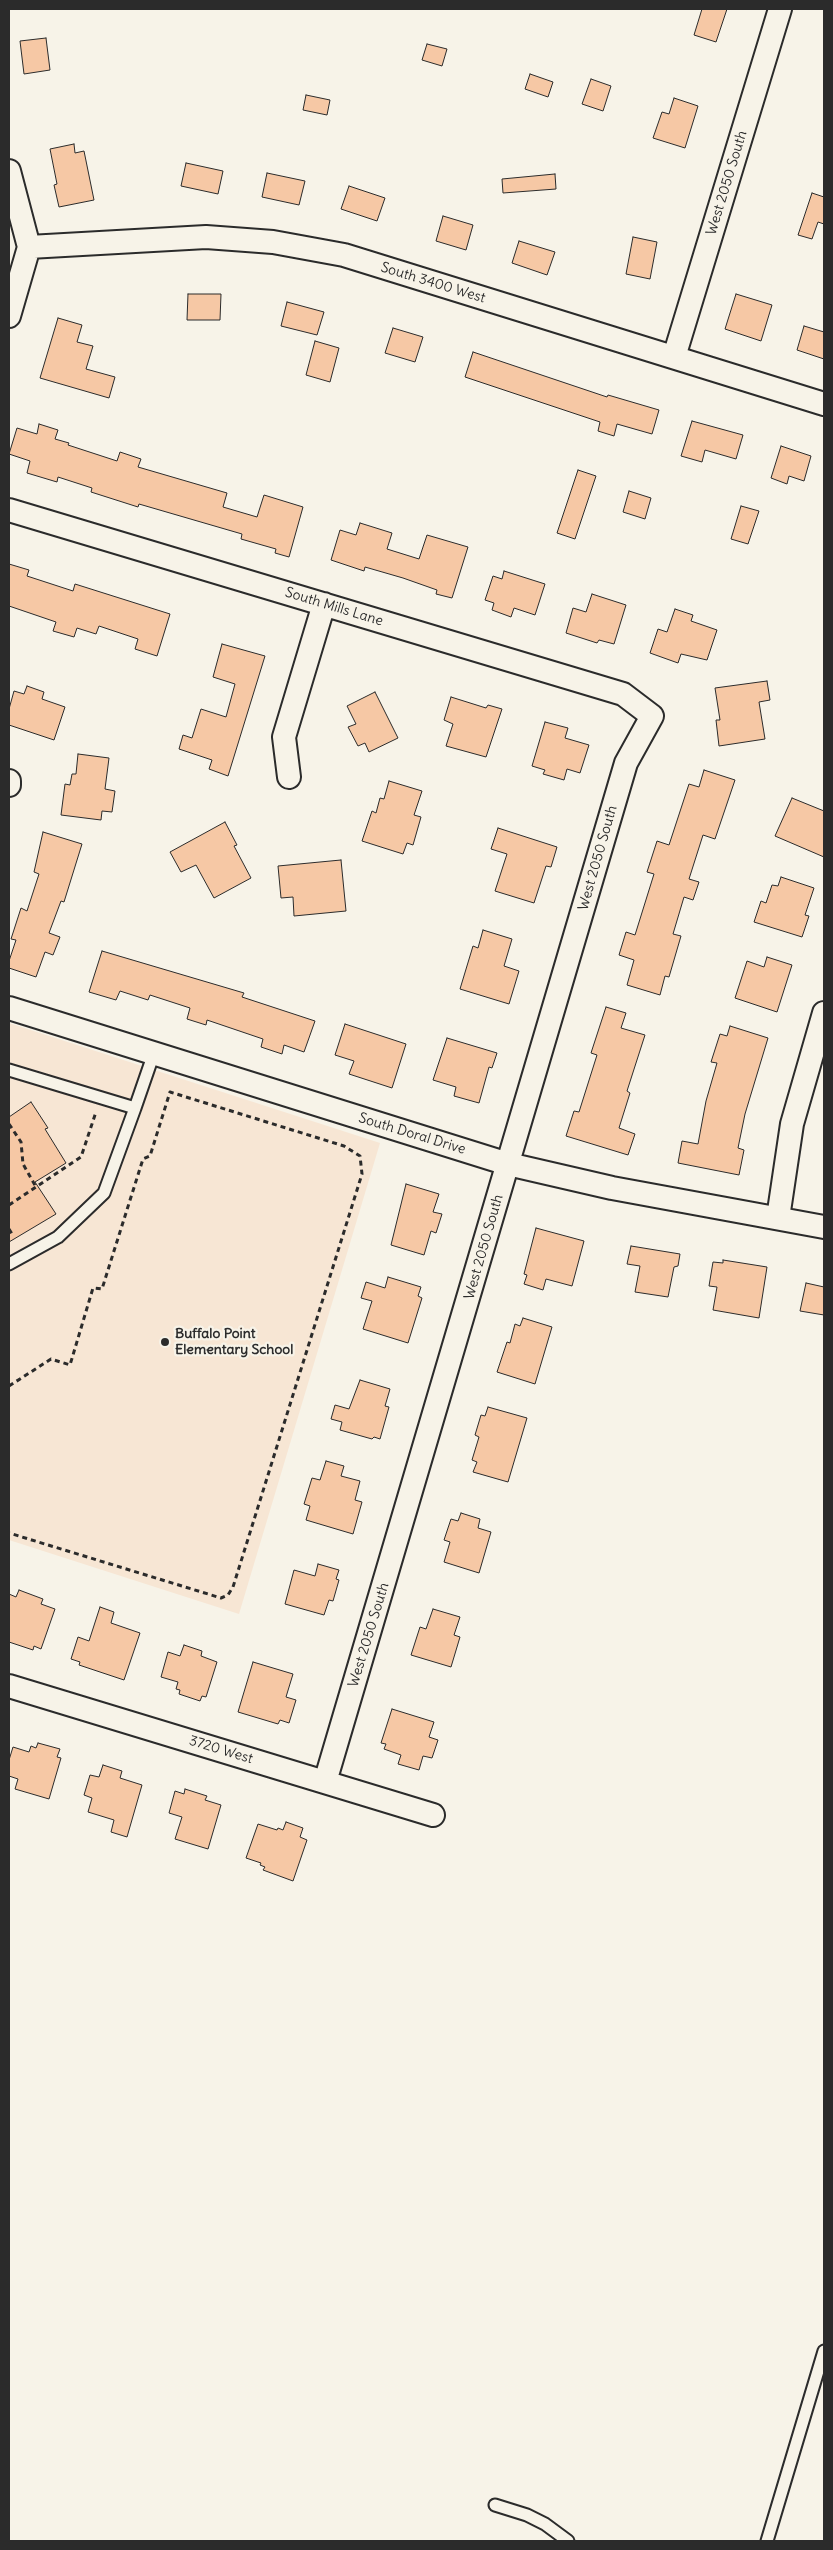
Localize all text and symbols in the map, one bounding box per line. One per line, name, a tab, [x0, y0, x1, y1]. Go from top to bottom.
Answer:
street label: West 2050 South	[703, 129, 751, 237]
street label: South 3400 West	[379, 259, 487, 307]
street label: South Mills Lane	[283, 584, 385, 630]
street label: West 2050 South	[575, 804, 621, 912]
street label: South Doral Drive	[357, 1110, 467, 1158]
street label: West 2050 South	[461, 1193, 507, 1301]
place label: Buffalo Point Elementary School	[175, 1326, 293, 1358]
marker: Buffalo Point Elementary School	[159, 1336, 171, 1348]
street label: West 2050 South	[345, 1581, 393, 1689]
street label: 3720 West	[187, 1732, 255, 1768]

